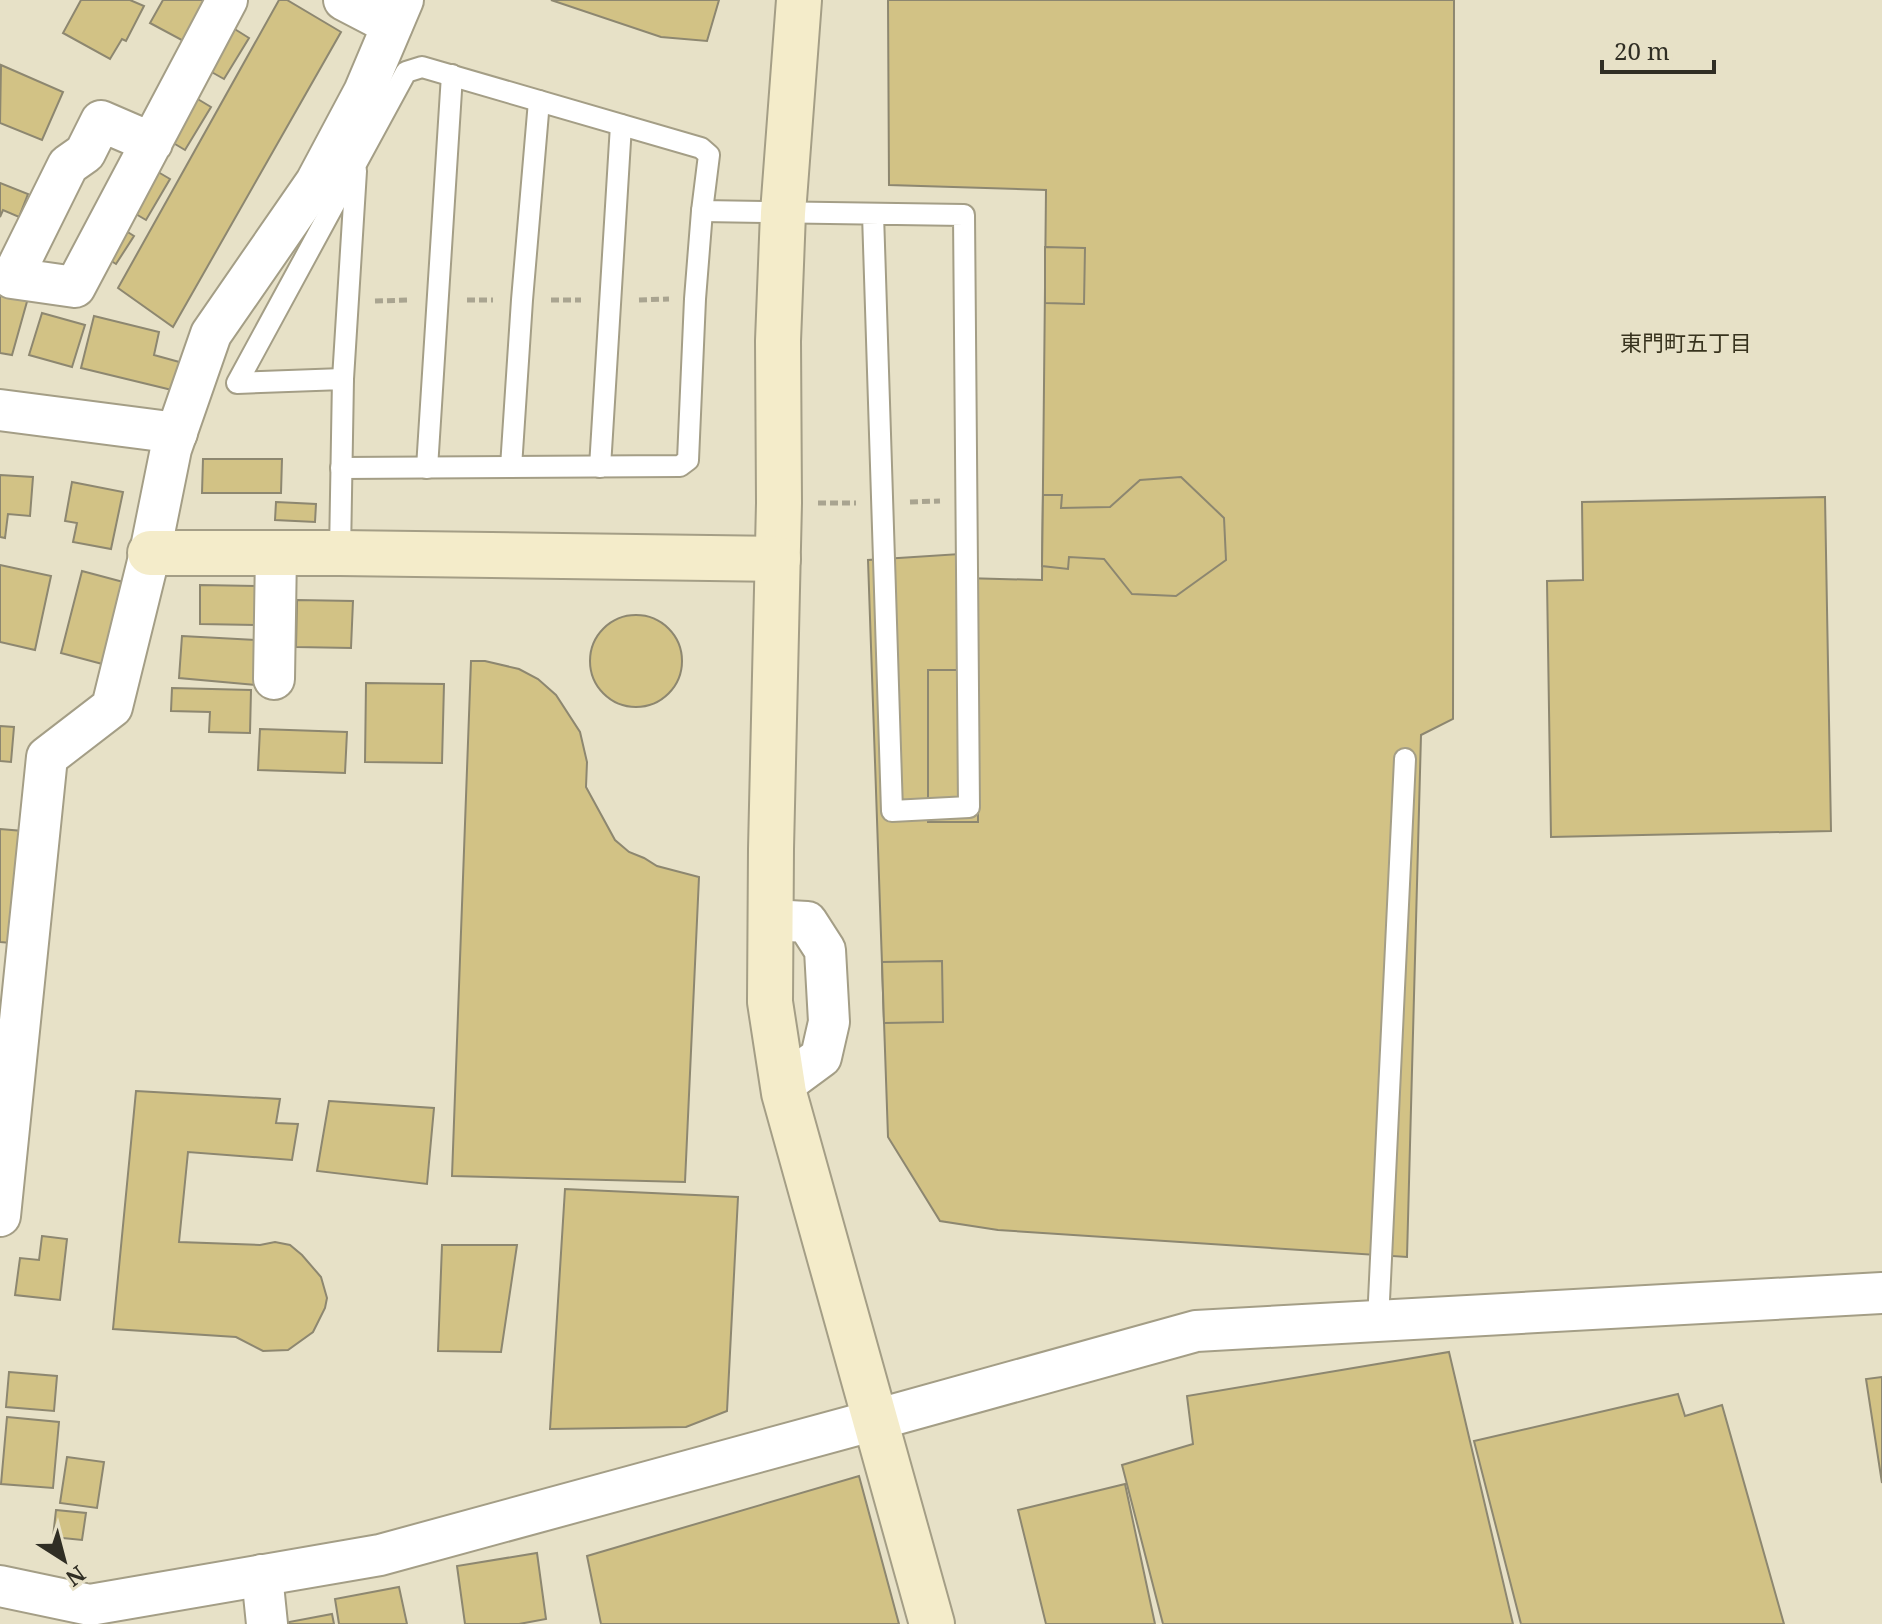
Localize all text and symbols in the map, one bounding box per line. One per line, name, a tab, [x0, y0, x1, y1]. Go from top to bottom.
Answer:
scale bar	[1602, 24, 1714, 74]
text: 20 m	[1614, 34, 1670, 67]
district label: 東門町五丁目	[1620, 327, 1752, 357]
north arrow	[24, 1520, 104, 1600]
text: N	[61, 1560, 92, 1594]

